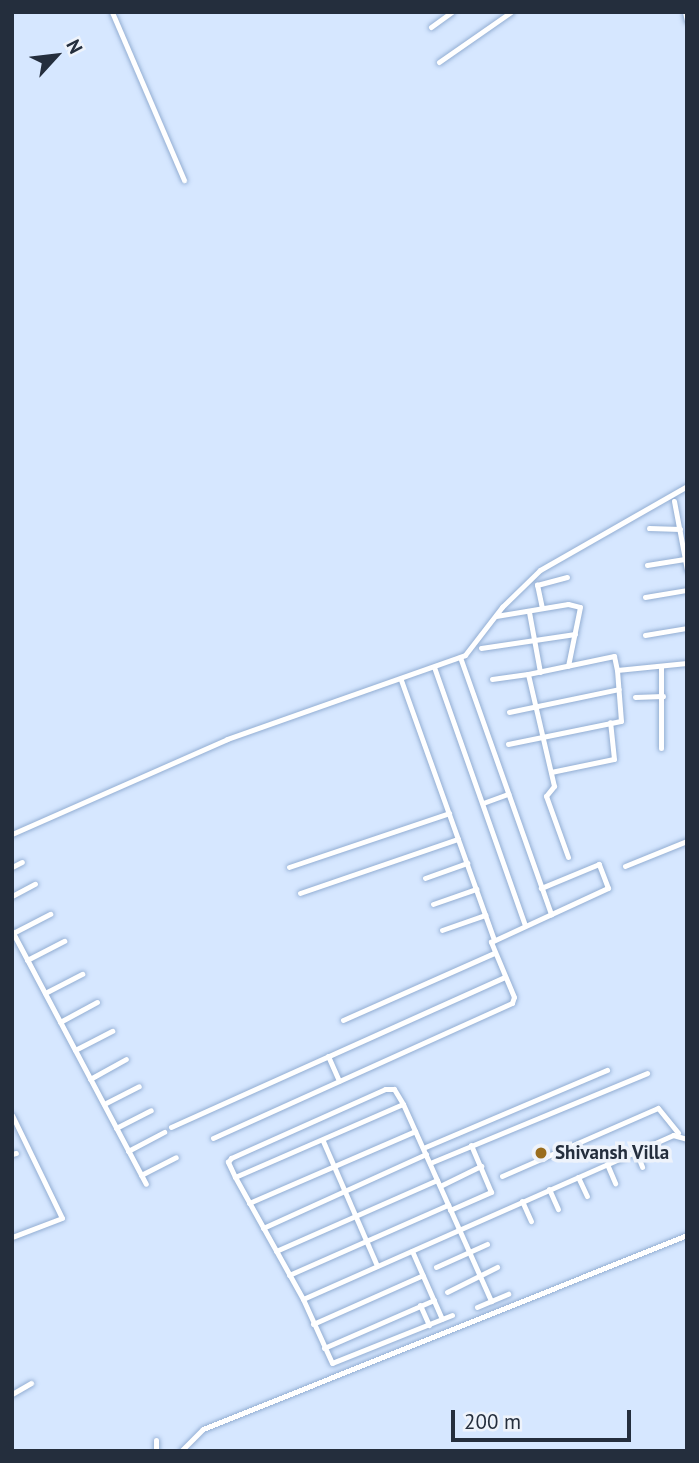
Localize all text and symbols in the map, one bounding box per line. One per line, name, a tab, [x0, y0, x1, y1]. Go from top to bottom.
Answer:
north arrow	[21, 21, 91, 91]
text: N	[61, 35, 88, 57]
place label: Shivansh Villa	[555, 1142, 670, 1164]
marker: Shivansh Villa	[533, 1145, 549, 1161]
scale bar	[454, 1396, 634, 1440]
text: 200 m	[464, 1408, 521, 1435]

